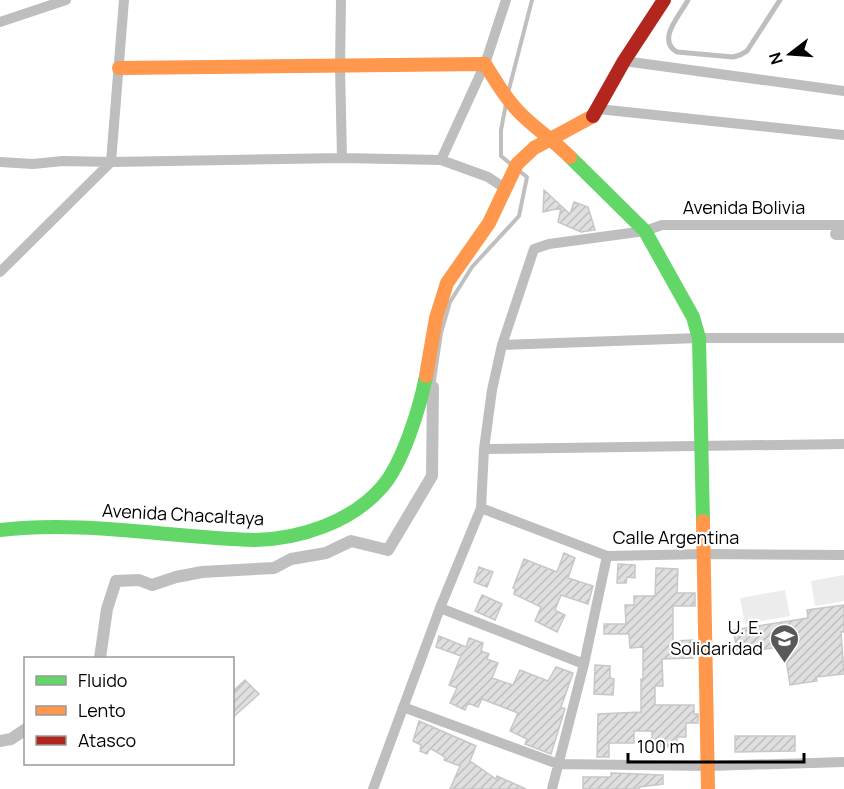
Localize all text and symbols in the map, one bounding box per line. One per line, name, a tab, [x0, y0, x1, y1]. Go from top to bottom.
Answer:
north arrow	[760, 24, 820, 84]
text: N	[763, 50, 788, 67]
street label: Avenida Bolivia	[683, 195, 805, 219]
street label: Avenida Chacaltaya	[101, 498, 265, 530]
street label: Calle Argentina	[613, 525, 739, 549]
place label: U. E. Solidaridad	[670, 615, 763, 660]
school or university icon: U. E. Solidaridad	[768, 622, 800, 664]
legend	[24, 657, 234, 765]
text: Fluido	[78, 668, 127, 692]
text: Lento	[78, 698, 126, 722]
scale bar	[628, 726, 804, 764]
text: Atasco	[78, 728, 136, 752]
text: 100 m	[637, 734, 685, 758]

